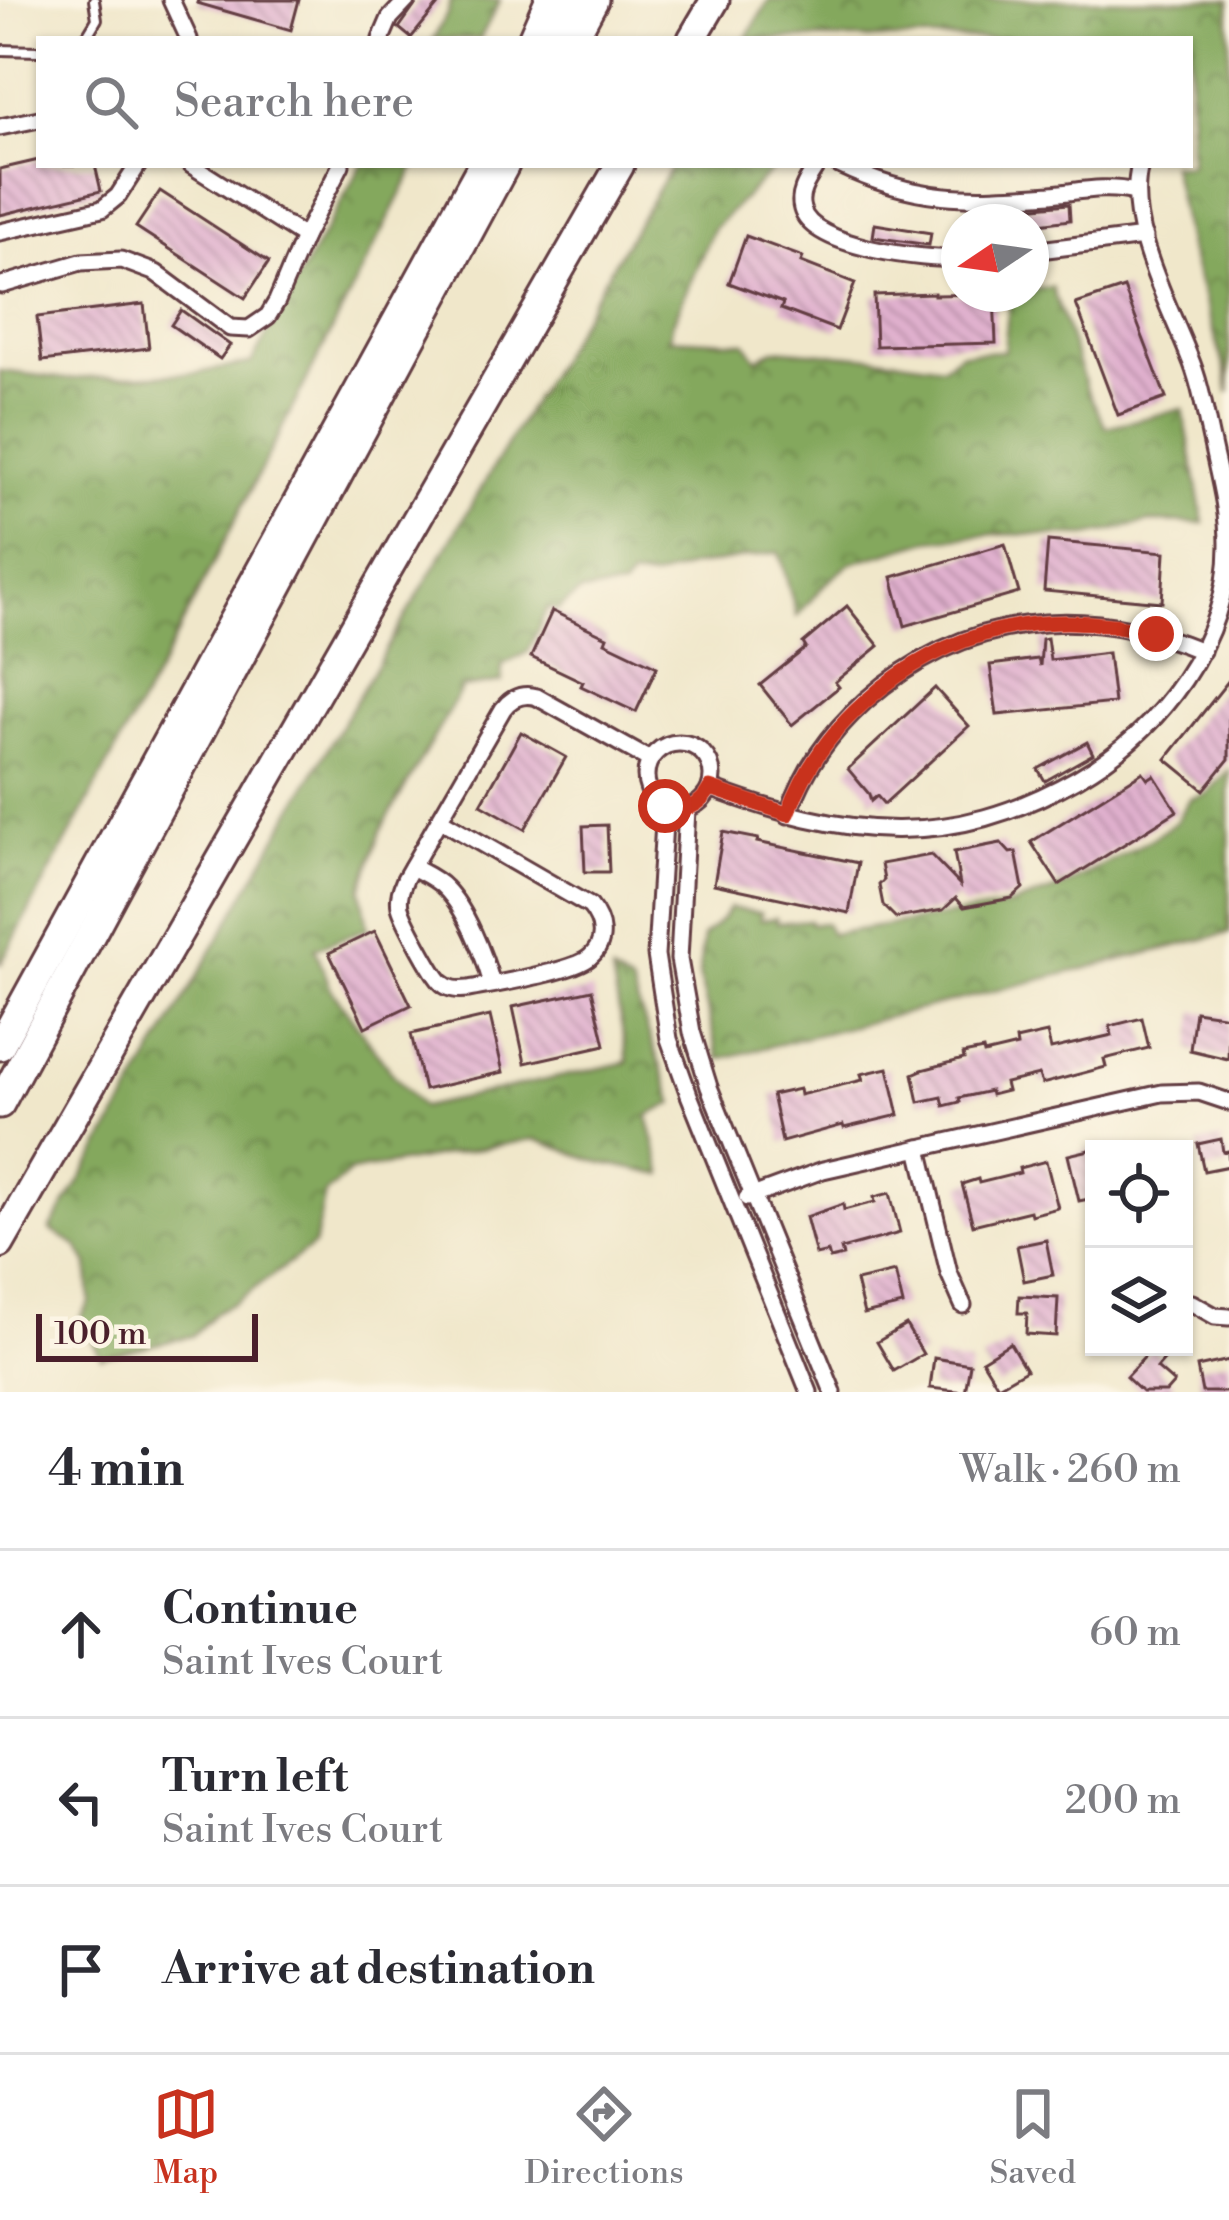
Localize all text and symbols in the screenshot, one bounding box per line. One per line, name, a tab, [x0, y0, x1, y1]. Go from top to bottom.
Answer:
search box	[36, 36, 1193, 168]
icon: search	[78, 69, 144, 135]
text: Search here	[174, 74, 414, 131]
north arrow	[941, 204, 1049, 312]
route end	[1129, 607, 1183, 661]
route start	[638, 779, 692, 833]
map controls	[1085, 1140, 1193, 1356]
button: locate	[1085, 1140, 1193, 1248]
button: layers	[1085, 1248, 1193, 1356]
scale bar	[36, 1308, 258, 1361]
text: 100 m	[54, 1314, 147, 1355]
text: 4 min	[48, 1438, 184, 1502]
text: Walk · 260 m	[960, 1446, 1181, 1495]
text: Continue	[162, 1581, 358, 1638]
icon: ahead	[48, 1601, 114, 1667]
text: 60 m	[1089, 1609, 1181, 1658]
text: Saint Ives Court	[162, 1638, 443, 1687]
text: Turn left	[162, 1749, 348, 1806]
icon: left	[48, 1769, 114, 1835]
text: 200 m	[1065, 1777, 1181, 1826]
text: Saint Ives Court	[162, 1806, 443, 1855]
icon: arrive	[48, 1937, 114, 2003]
text: Arrive at destination	[162, 1941, 595, 1998]
tab: Map	[153, 2081, 219, 2194]
tab: Directions	[525, 2081, 684, 2194]
tab: Saved	[989, 2081, 1076, 2194]

